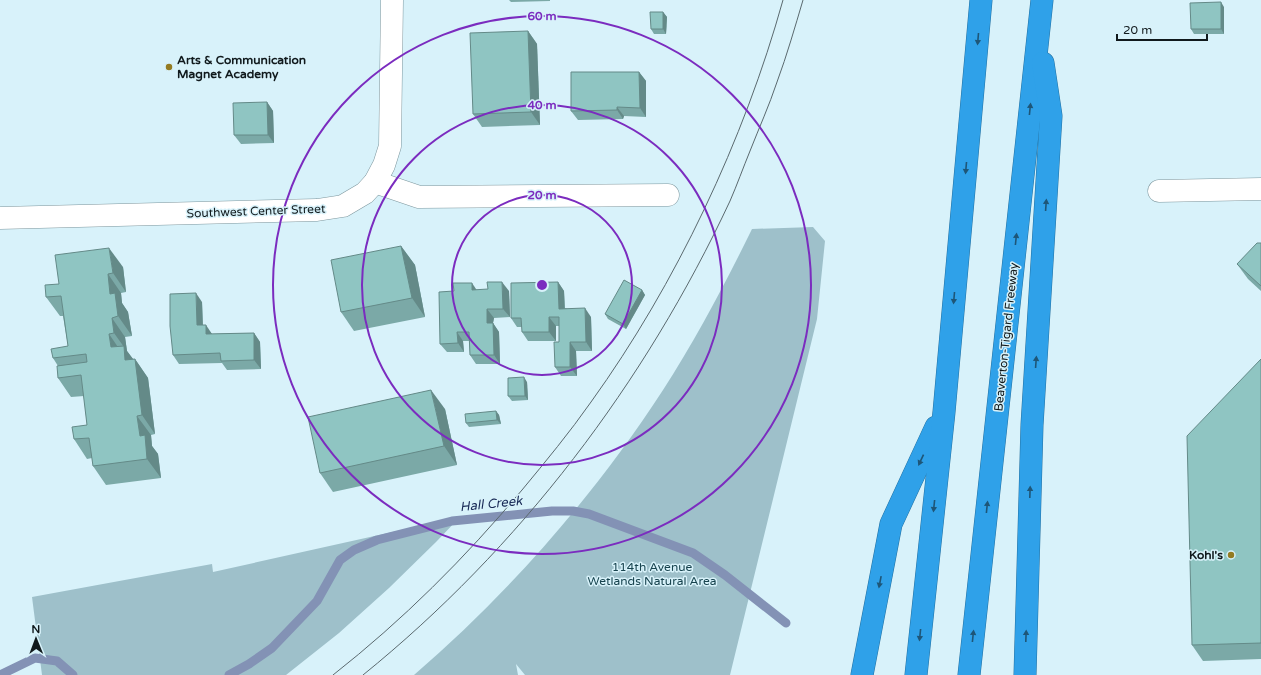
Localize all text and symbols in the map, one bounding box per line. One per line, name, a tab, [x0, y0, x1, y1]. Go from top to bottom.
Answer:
text: 60 m	[527, 9, 557, 23]
scale bar	[1117, 16, 1207, 42]
text: 20 m	[1123, 23, 1152, 37]
one-way arrow	[974, 33, 981, 45]
place label: Arts & Communication Magnet Academy	[177, 53, 306, 82]
marker: Arts & Communication Magnet Academy	[164, 62, 174, 72]
text: 40 m	[527, 98, 557, 112]
one-way arrow	[1027, 103, 1034, 115]
one-way arrow	[962, 162, 969, 174]
text: 20 m	[527, 188, 557, 202]
one-way arrow	[1042, 199, 1049, 211]
street label: Southwest Center Street	[186, 202, 326, 220]
one-way arrow	[1013, 233, 1020, 245]
street label: Beaverton-Tigard Freeway	[991, 261, 1021, 412]
centre of rings	[535, 278, 549, 292]
one-way arrow	[951, 292, 957, 304]
one-way arrow	[1032, 356, 1039, 368]
one-way arrow	[918, 454, 924, 465]
one-way arrow	[1027, 485, 1033, 498]
water label: Hall Creek	[459, 493, 524, 515]
one-way arrow	[931, 500, 937, 512]
one-way arrow	[984, 501, 990, 513]
place label: Kohl's	[1189, 548, 1223, 562]
marker: Kohl's	[1226, 550, 1236, 560]
park label: 114th Avenue Wetlands Natural Area	[588, 560, 716, 588]
one-way arrow	[876, 576, 882, 588]
north arrow	[16, 619, 56, 659]
text: N	[31, 623, 40, 636]
one-way arrow	[917, 629, 923, 641]
one-way arrow	[1023, 629, 1029, 642]
one-way arrow	[970, 630, 976, 642]

